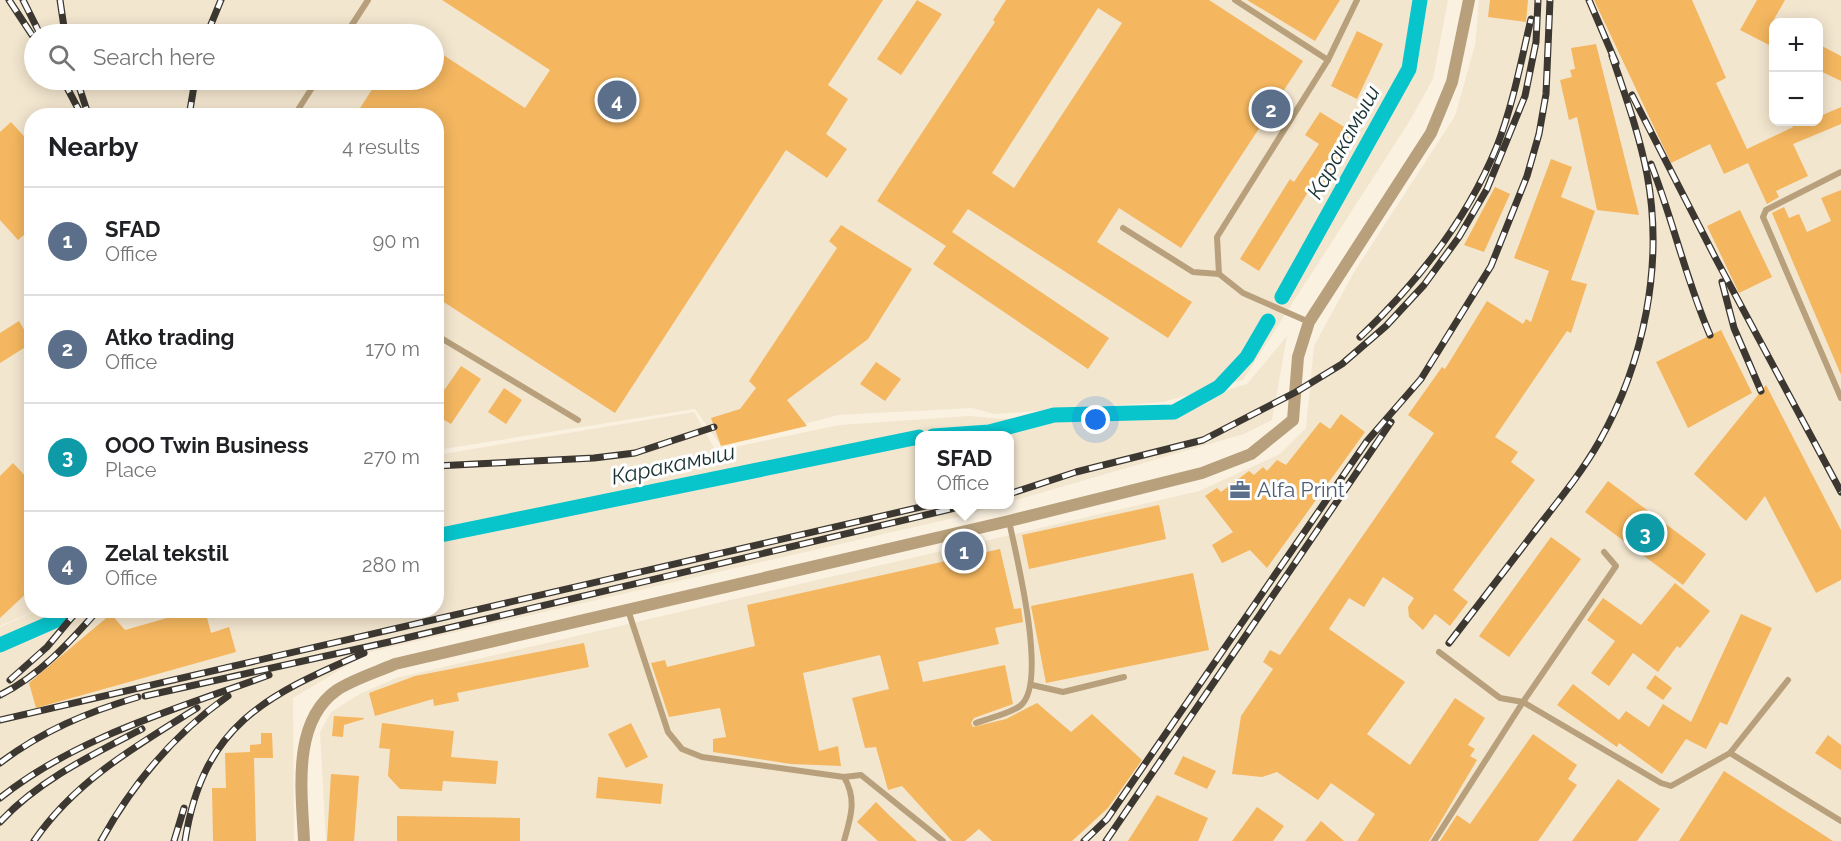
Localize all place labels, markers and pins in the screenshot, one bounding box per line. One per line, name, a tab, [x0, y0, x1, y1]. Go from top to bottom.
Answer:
pin: 4	[598, 78, 636, 122]
pin: 2	[1252, 86, 1290, 132]
place label: Alfa Print	[1257, 477, 1345, 502]
office icon: Alfa Print	[1228, 478, 1252, 502]
pin: 3	[1626, 510, 1664, 556]
pin: 1	[944, 528, 984, 574]

